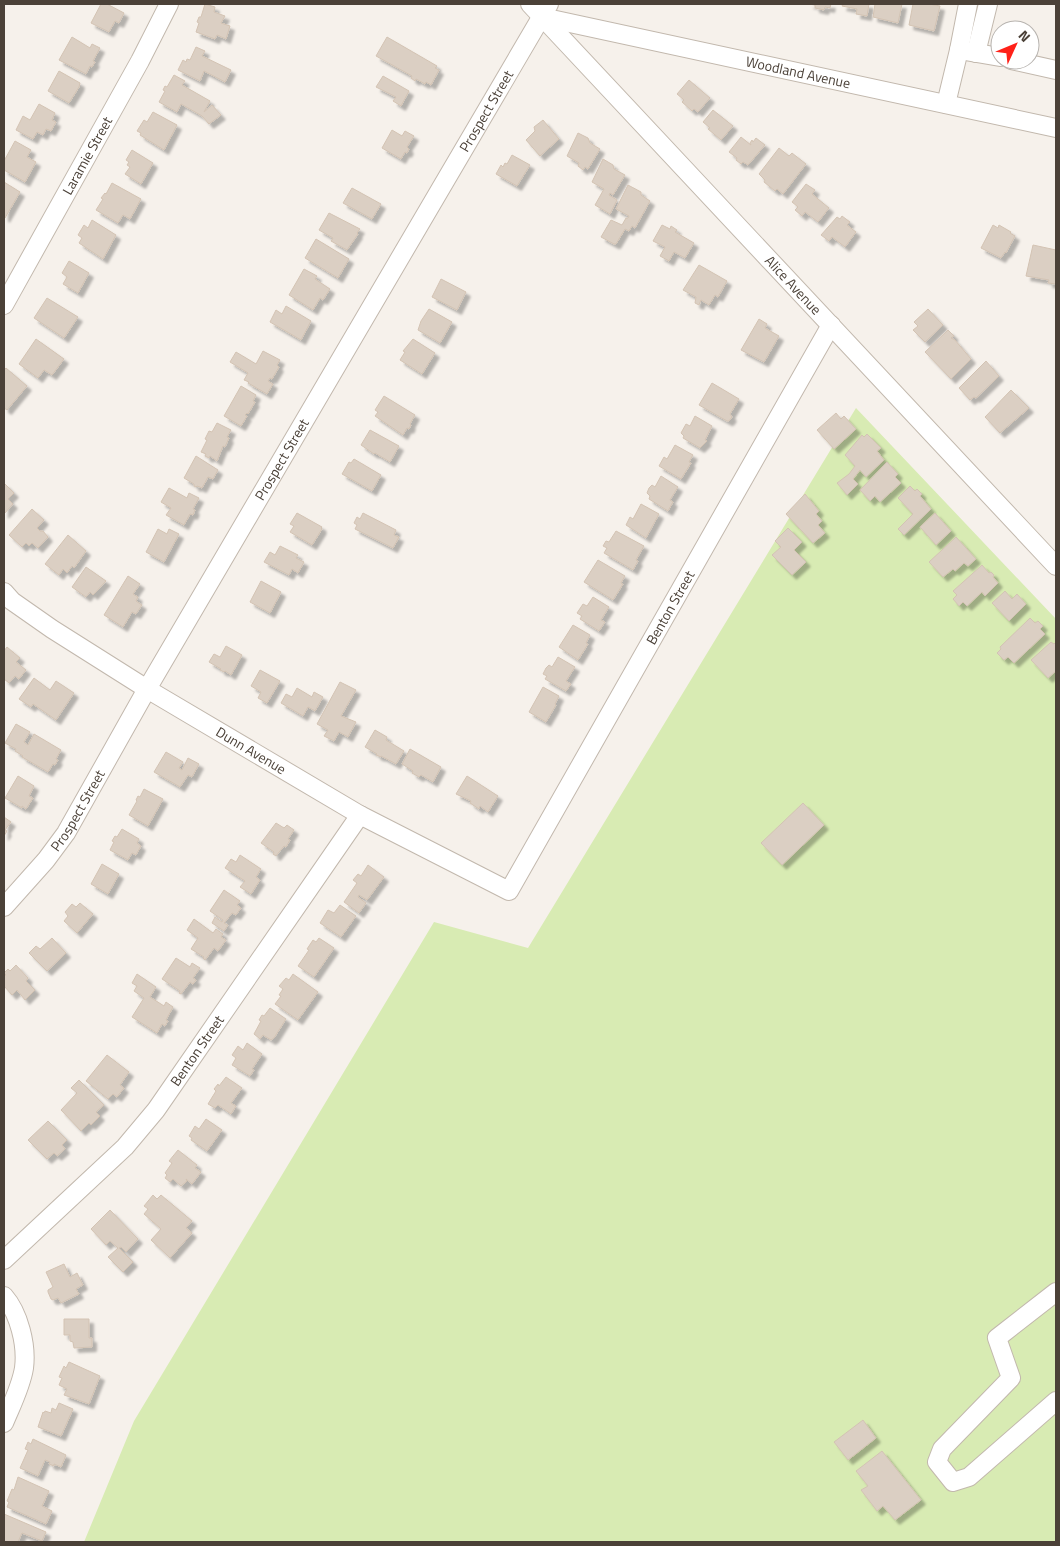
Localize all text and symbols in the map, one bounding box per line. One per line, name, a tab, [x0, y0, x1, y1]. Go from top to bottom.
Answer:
north arrow	[990, 20, 1040, 70]
text: N	[1014, 25, 1036, 46]
street label: Woodland Avenue	[744, 50, 852, 93]
street label: Prospect Street	[453, 66, 518, 156]
street label: Laramie Street	[57, 112, 117, 198]
street label: Alice Avenue	[760, 250, 827, 319]
street label: Prospect Street	[249, 414, 314, 504]
street label: Benton Street	[640, 566, 699, 648]
street label: Dunn Avenue	[212, 721, 290, 779]
street label: Prospect Street	[45, 765, 110, 855]
street label: Benton Street	[165, 1010, 229, 1090]

